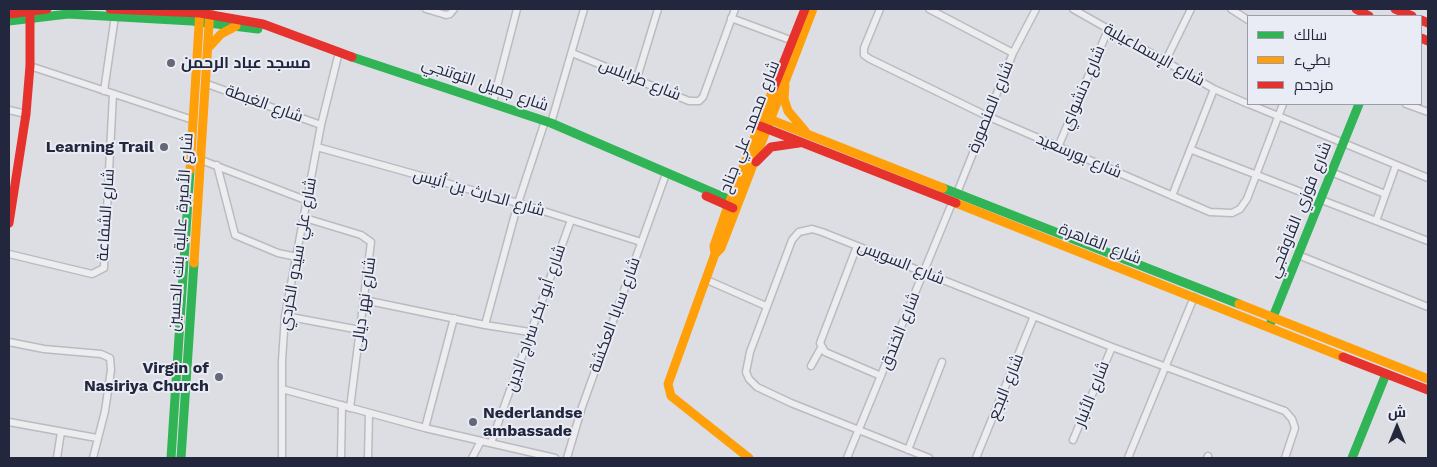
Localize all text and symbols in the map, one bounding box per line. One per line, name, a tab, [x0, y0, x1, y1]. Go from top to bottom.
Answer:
legend	[1247, 15, 1422, 105]
street label: شارع الإسماعيلية	[1100, 19, 1208, 91]
text: سالك	[1294, 26, 1327, 44]
street label: شارع دنشواي	[1057, 43, 1109, 133]
text: بطيء	[1294, 51, 1331, 69]
place label: مسجد عباد الرحمن	[181, 53, 311, 73]
street label: شارع جميل التوتنجي	[419, 54, 551, 116]
street label: شارع طرابلس	[596, 55, 684, 105]
marker: مسجد عباد الرحمن	[165, 57, 177, 69]
street label: شارع محمد علي جناح	[716, 58, 784, 196]
street label: شارع المنصورة	[964, 58, 1018, 156]
text: مزدحم	[1294, 76, 1334, 94]
street label: شارع الغبطة	[223, 81, 305, 127]
street label: شارع بورسعيد	[1033, 129, 1125, 183]
street label: شارع الأميرة عالية بنت الحسين	[164, 132, 198, 332]
place label: Learning Trail	[46, 137, 154, 157]
street label: شارع فوزي القاوقجي	[1264, 139, 1336, 281]
marker: Learning Trail	[158, 141, 170, 153]
street label: شارع الحارث بن أنيس	[411, 165, 547, 221]
street label: شارع الشفاعة	[93, 168, 119, 262]
street label: شارع علي سيدو الكردي	[275, 176, 321, 332]
street label: شارع القاهرة	[1056, 219, 1144, 269]
street label: شارع السويس	[855, 237, 947, 289]
street label: شارع أبو بكر سراج الدين	[502, 242, 570, 394]
street label: شارع سابا العكشة	[585, 255, 645, 375]
street label: شارع نهر ديالى	[348, 256, 380, 352]
street label: شارع الخندق	[876, 289, 924, 373]
street label: شارع البجع	[984, 351, 1028, 423]
place label: Virgin of Nasiriya Church	[84, 358, 209, 396]
street label: شارع الأنبار	[1070, 358, 1114, 430]
marker: Virgin of Nasiriya Church	[213, 371, 225, 383]
north arrow	[1372, 402, 1422, 452]
place label: Nederlandse ambassade	[483, 403, 583, 441]
text: ش	[1388, 404, 1406, 420]
marker: Nederlandse ambassade	[467, 416, 479, 428]

